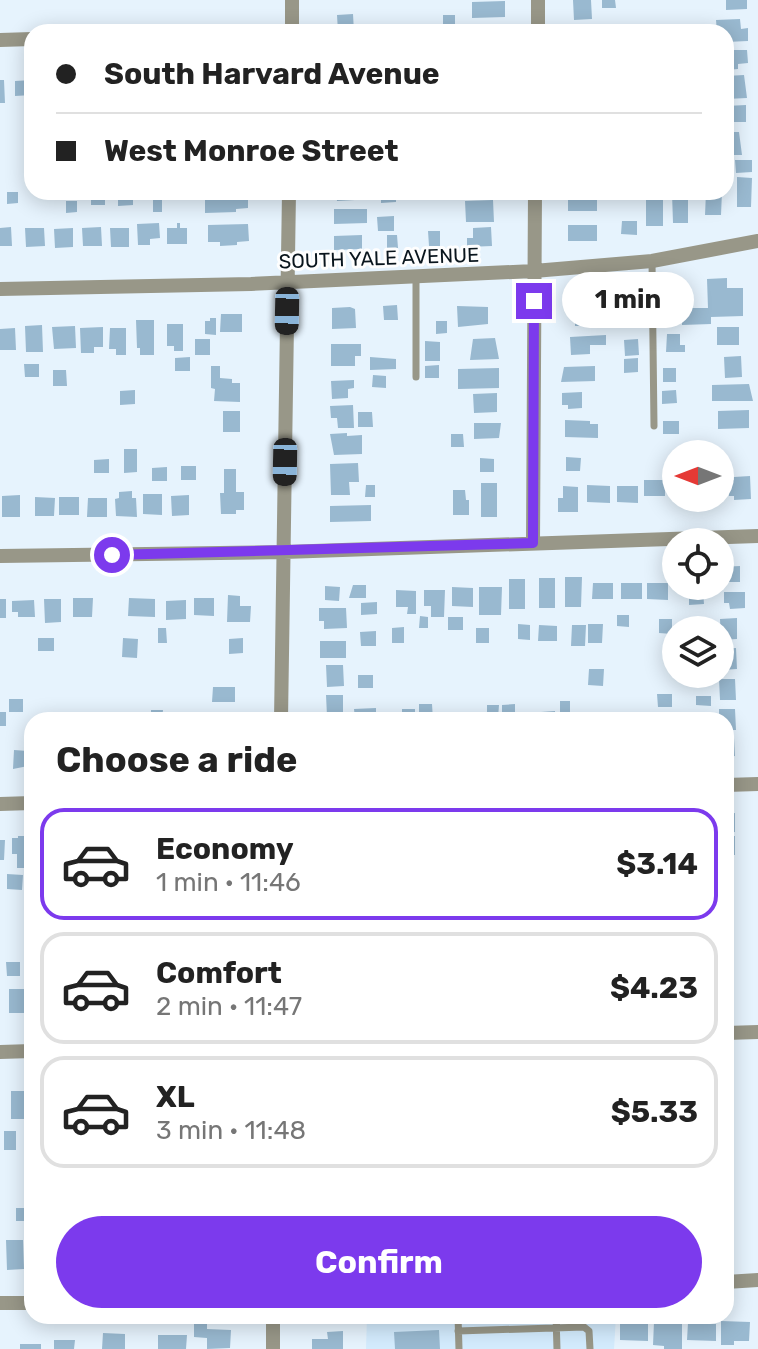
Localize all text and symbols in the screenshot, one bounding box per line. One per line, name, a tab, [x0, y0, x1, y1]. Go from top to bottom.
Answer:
text: South Harvard Avenue	[104, 56, 440, 92]
text: West Monroe Street	[104, 133, 399, 169]
street label: SOUTH YALE AVENUE	[278, 243, 480, 273]
callout: 1 min	[562, 273, 694, 329]
route end	[516, 283, 552, 319]
text: 1 min	[595, 284, 661, 315]
car	[275, 287, 299, 335]
car	[273, 438, 297, 486]
north arrow	[662, 440, 734, 512]
map controls	[662, 440, 734, 688]
button: locate	[662, 528, 734, 600]
route start	[94, 537, 130, 573]
button: layers	[662, 616, 734, 688]
text: Choose a ride	[56, 738, 297, 781]
icon: car	[60, 828, 132, 900]
text: Economy	[156, 831, 294, 867]
text: $3.14	[616, 846, 698, 882]
text: 1 min · 11:46	[156, 867, 301, 898]
icon: car	[60, 952, 132, 1024]
text: Comfort	[156, 955, 282, 991]
text: $4.23	[610, 970, 698, 1006]
text: 2 min · 11:47	[156, 991, 302, 1022]
icon: car	[60, 1076, 132, 1148]
text: XL	[156, 1079, 195, 1115]
text: $5.33	[611, 1094, 698, 1130]
text: 3 min · 11:48	[156, 1115, 306, 1146]
button: Confirm	[56, 1216, 702, 1308]

